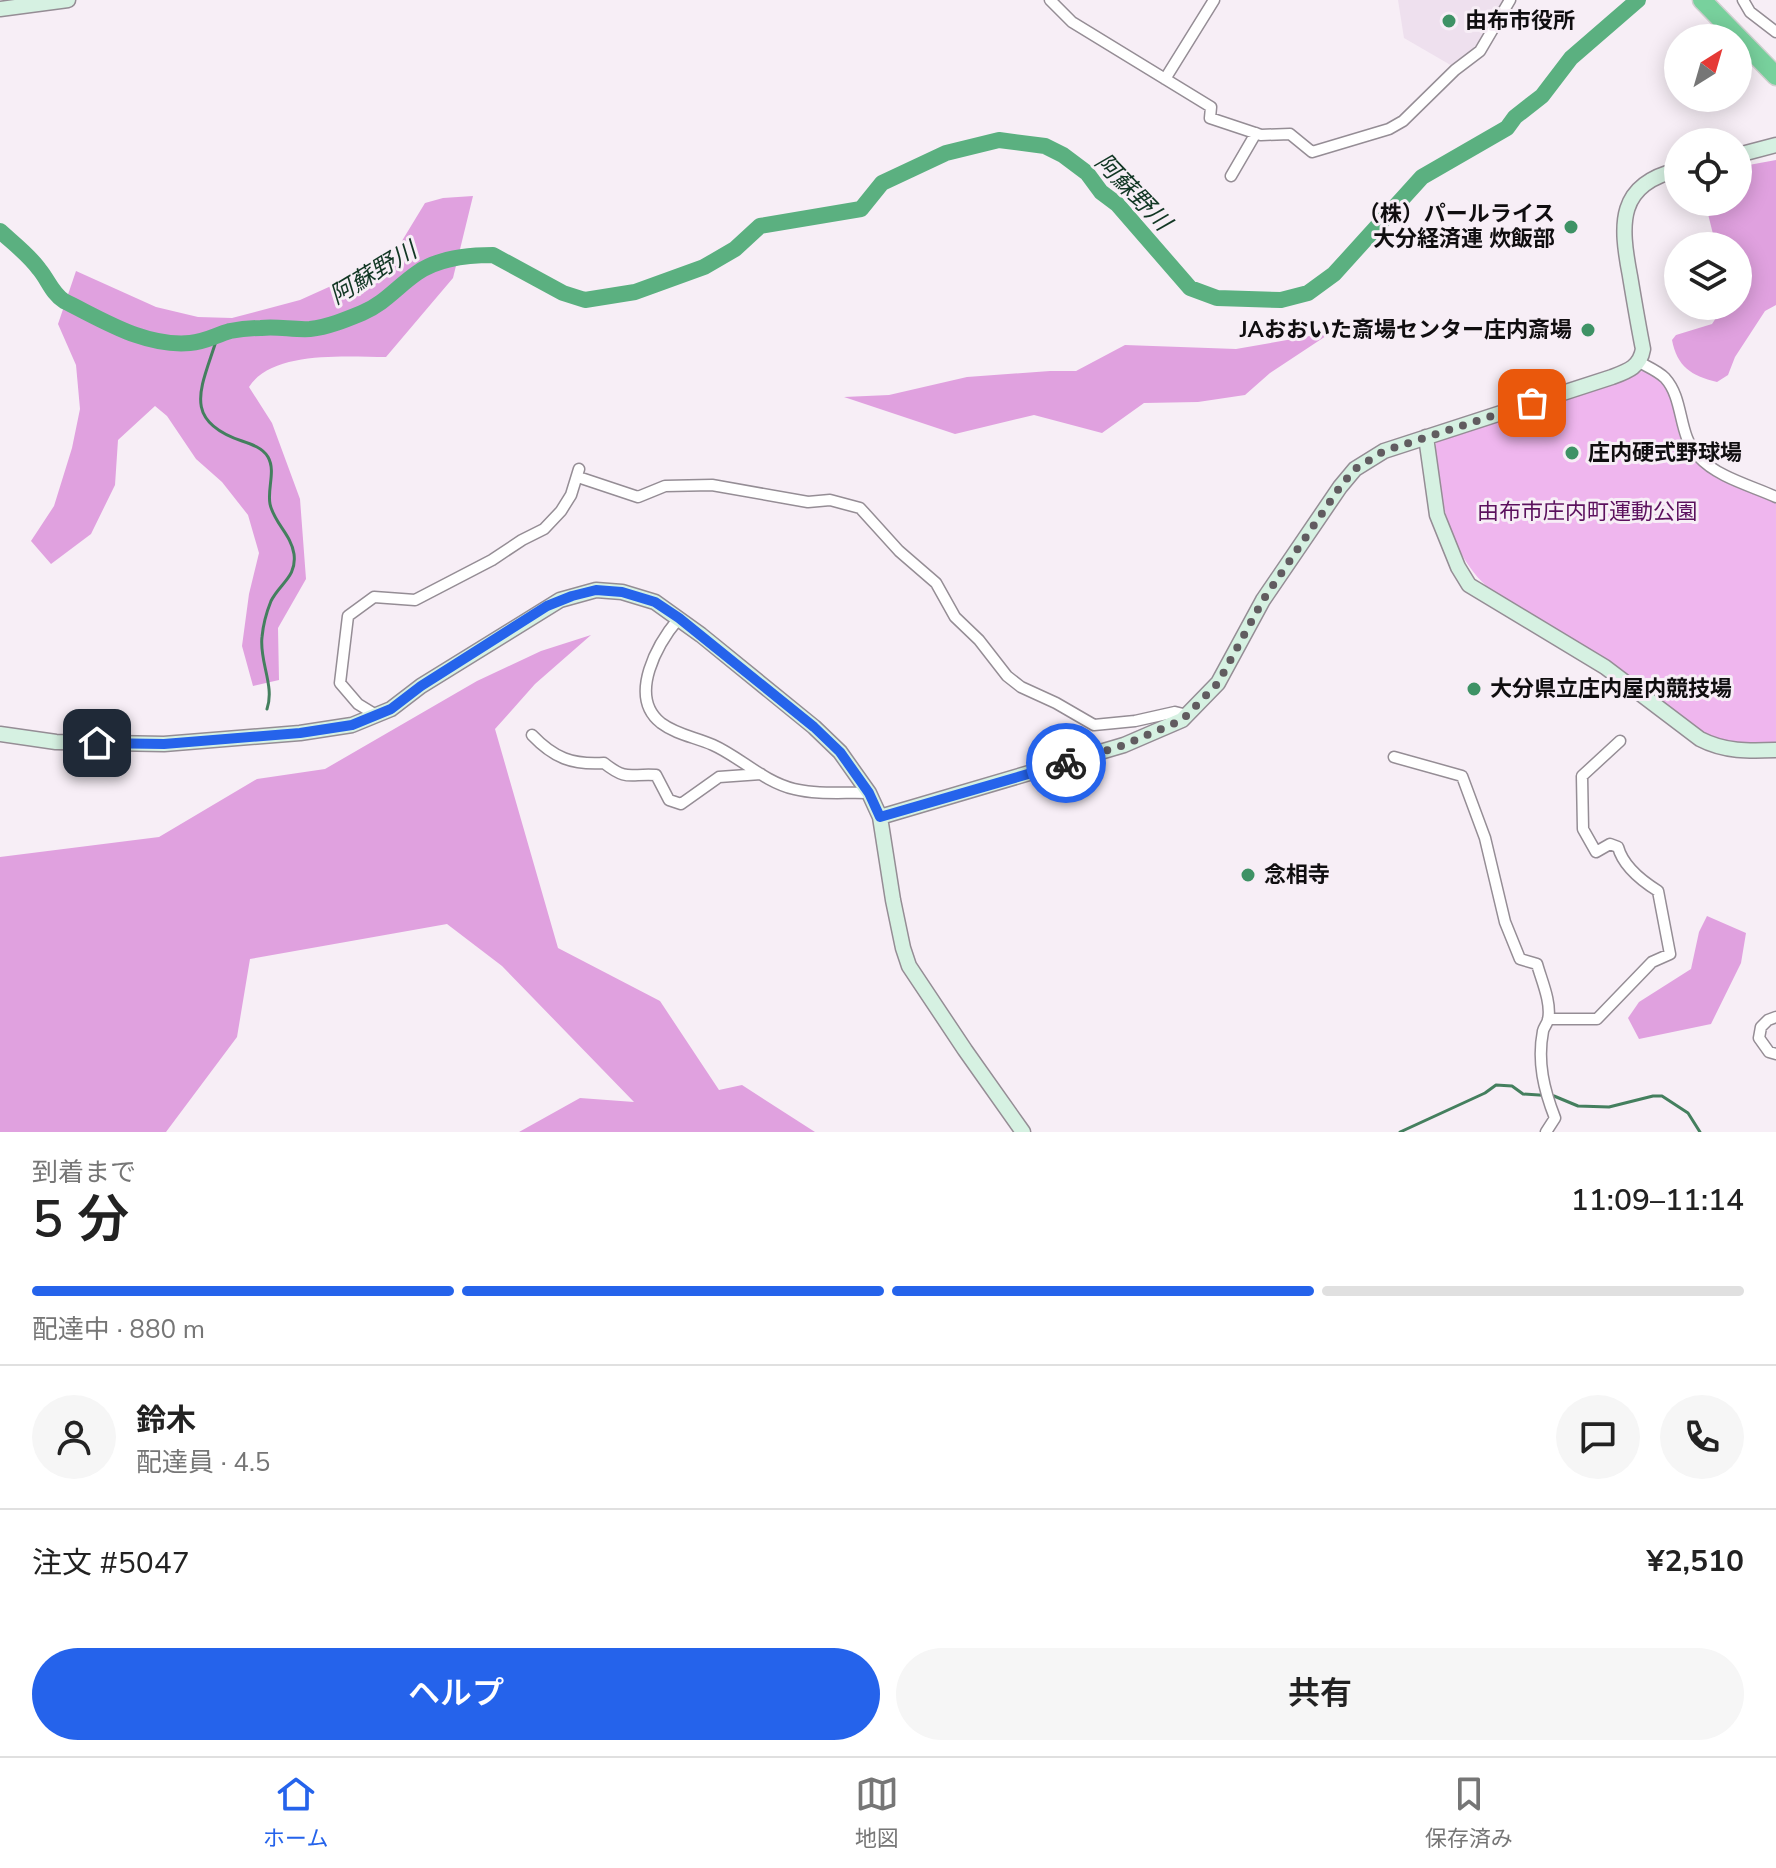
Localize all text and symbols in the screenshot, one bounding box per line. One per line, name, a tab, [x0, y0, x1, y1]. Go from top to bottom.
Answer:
place label: 由布市役所	[1465, 6, 1575, 36]
marker: 由布市役所	[1440, 12, 1458, 30]
north arrow	[1664, 24, 1752, 112]
map controls	[1664, 24, 1752, 320]
button: locate	[1664, 128, 1752, 216]
water label: 阿蘇野川	[1088, 146, 1180, 240]
place label: （株）パールライス 大分経済連 炊飯部	[1358, 199, 1555, 254]
marker: （株）パールライス 大分経済連 炊飯部	[1562, 218, 1580, 236]
button: layers	[1664, 232, 1752, 320]
water label: 阿蘇野川	[324, 233, 425, 311]
place label: JAおおいた斎場センター庄内斎場	[1239, 315, 1572, 345]
marker: JAおおいた斎場センター庄内斎場	[1579, 321, 1597, 339]
pin	[1498, 369, 1566, 437]
icon: bag	[1510, 381, 1554, 425]
place label: 庄内硬式野球場	[1588, 438, 1742, 468]
marker: 庄内硬式野球場	[1563, 444, 1581, 462]
park label: 由布市庄内町運動公園	[1477, 497, 1697, 527]
place label: 大分県立庄内屋内競技場	[1490, 674, 1732, 704]
marker: 大分県立庄内屋内競技場	[1465, 680, 1483, 698]
pin	[63, 709, 131, 777]
icon: home	[75, 721, 119, 765]
courier	[1026, 723, 1106, 803]
icon: bike	[1044, 741, 1088, 785]
place label: 念相寺	[1264, 860, 1330, 890]
marker: 念相寺	[1239, 866, 1257, 884]
text: 到着まで	[32, 1155, 136, 1190]
text: 11:09–11:14	[1571, 1180, 1744, 1221]
text: 5 分	[32, 1184, 129, 1255]
text: 配達中 · 880 m	[32, 1312, 205, 1347]
button: person	[32, 1395, 116, 1479]
button: chat	[1556, 1395, 1640, 1479]
button: phone	[1660, 1395, 1744, 1479]
text: 鈴木	[136, 1400, 196, 1441]
text: 配達員 · 4.5	[136, 1445, 270, 1480]
text: ¥2,510	[1647, 1541, 1744, 1582]
text: 注文 #5047	[32, 1543, 190, 1584]
button: ヘルプ	[32, 1648, 880, 1740]
button: 共有	[896, 1648, 1744, 1740]
tab: ホーム	[263, 1772, 328, 1854]
tab: 地図	[855, 1772, 899, 1854]
tab: 保存済み	[1425, 1772, 1513, 1854]

